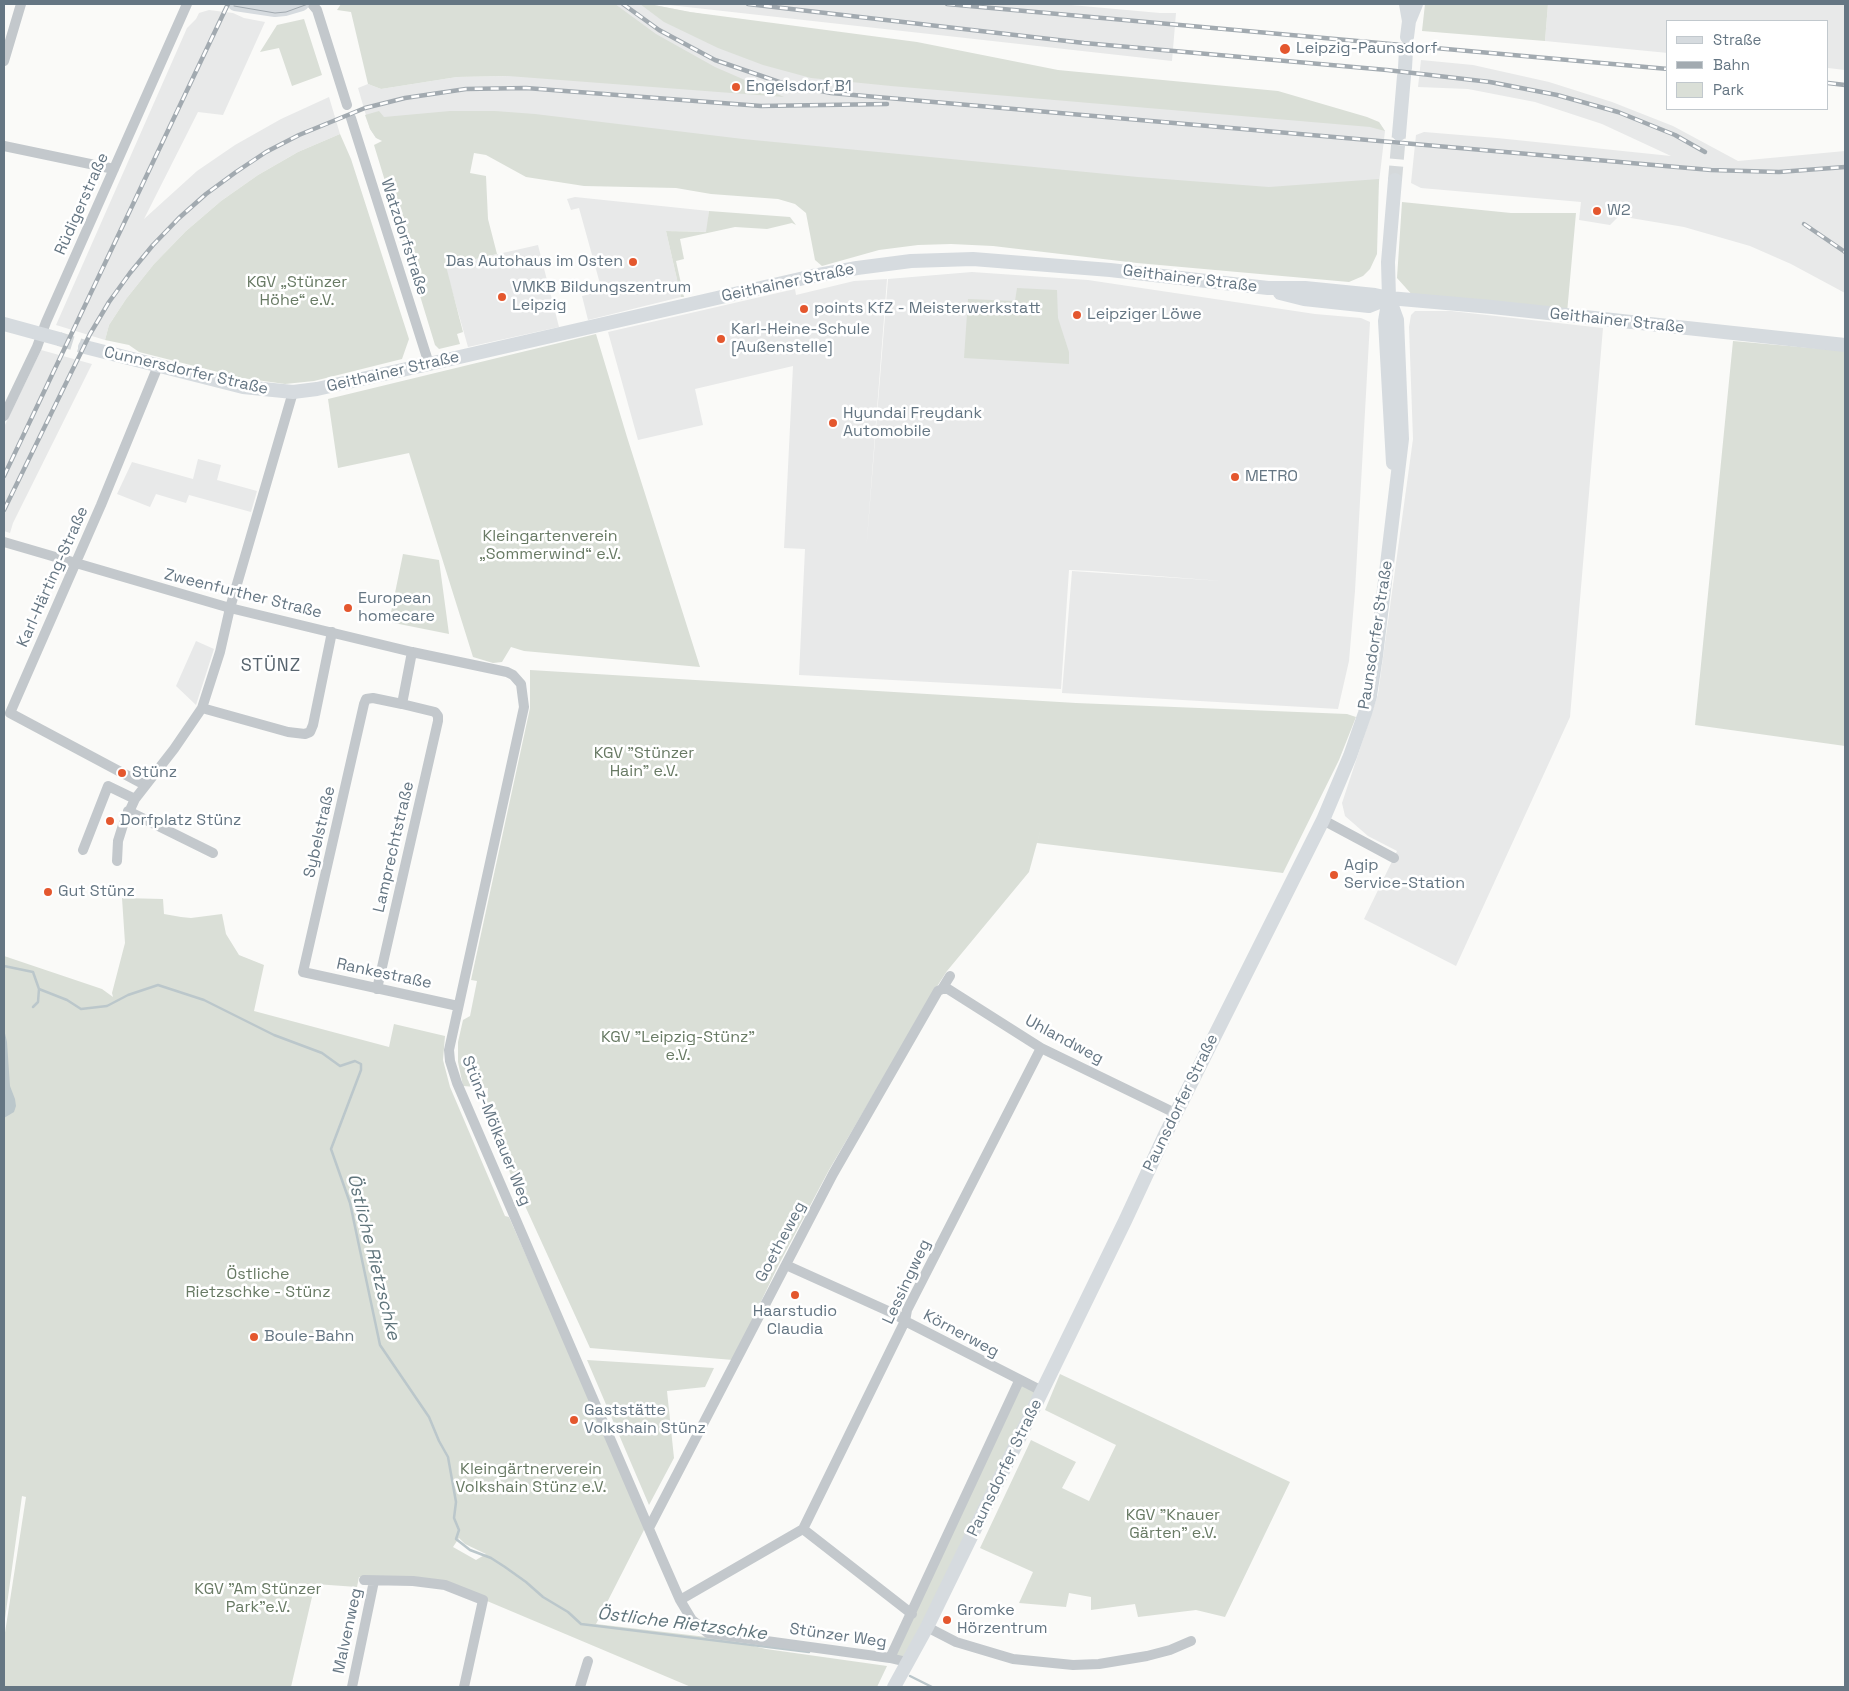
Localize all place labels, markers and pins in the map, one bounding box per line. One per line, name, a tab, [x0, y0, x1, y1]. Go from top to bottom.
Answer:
place label: Leipzig-Paunsdorf	[1296, 39, 1438, 59]
marker: Leipzig-Paunsdorf	[1278, 42, 1292, 56]
place label: Engelsdorf B1	[746, 77, 852, 97]
marker: Engelsdorf B1	[730, 81, 742, 93]
place label: W2	[1607, 201, 1631, 221]
marker: W2	[1591, 205, 1603, 217]
place label: Das Autohaus im Osten	[446, 252, 623, 272]
marker: Das Autohaus im Osten	[627, 256, 639, 268]
place label: VMKB Bildungszentrum Leipzig	[512, 278, 691, 316]
marker: VMKB Bildungszentrum Leipzig	[496, 291, 508, 303]
place label: points KfZ - Meisterwerkstatt	[814, 299, 1041, 319]
marker: points KfZ - Meisterwerkstatt	[798, 303, 810, 315]
place label: Leipziger Löwe	[1087, 305, 1202, 325]
marker: Leipziger Löwe	[1071, 309, 1083, 321]
place label: Karl-Heine-Schule [Außenstelle]	[731, 320, 870, 358]
marker: Karl-Heine-Schule [Außenstelle]	[715, 333, 727, 345]
place label: Hyundai Freydank Automobile	[843, 404, 982, 442]
marker: Hyundai Freydank Automobile	[827, 417, 839, 429]
place label: METRO	[1245, 467, 1298, 487]
marker: METRO	[1229, 471, 1241, 483]
place label: European homecare	[358, 589, 435, 627]
marker: European homecare	[342, 602, 354, 614]
place label: Stünz	[132, 763, 177, 783]
marker: Stünz	[116, 767, 128, 779]
place label: Dorfplatz Stünz	[120, 811, 241, 831]
marker: Dorfplatz Stünz	[104, 815, 116, 827]
place label: Agip Service-Station	[1344, 856, 1465, 894]
marker: Agip Service-Station	[1328, 869, 1340, 881]
place label: Gut Stünz	[58, 882, 135, 902]
marker: Gut Stünz	[42, 886, 54, 898]
marker: Haarstudio Claudia	[789, 1289, 801, 1301]
place label: Haarstudio Claudia	[753, 1302, 837, 1340]
place label: Boule-Bahn	[264, 1327, 354, 1347]
marker: Boule-Bahn	[248, 1331, 260, 1343]
place label: Gaststätte Volkshain Stünz	[584, 1401, 706, 1439]
marker: Gaststätte Volkshain Stünz	[568, 1414, 580, 1426]
place label: Gromke Hörzentrum	[957, 1601, 1047, 1639]
marker: Gromke Hörzentrum	[941, 1614, 953, 1626]

